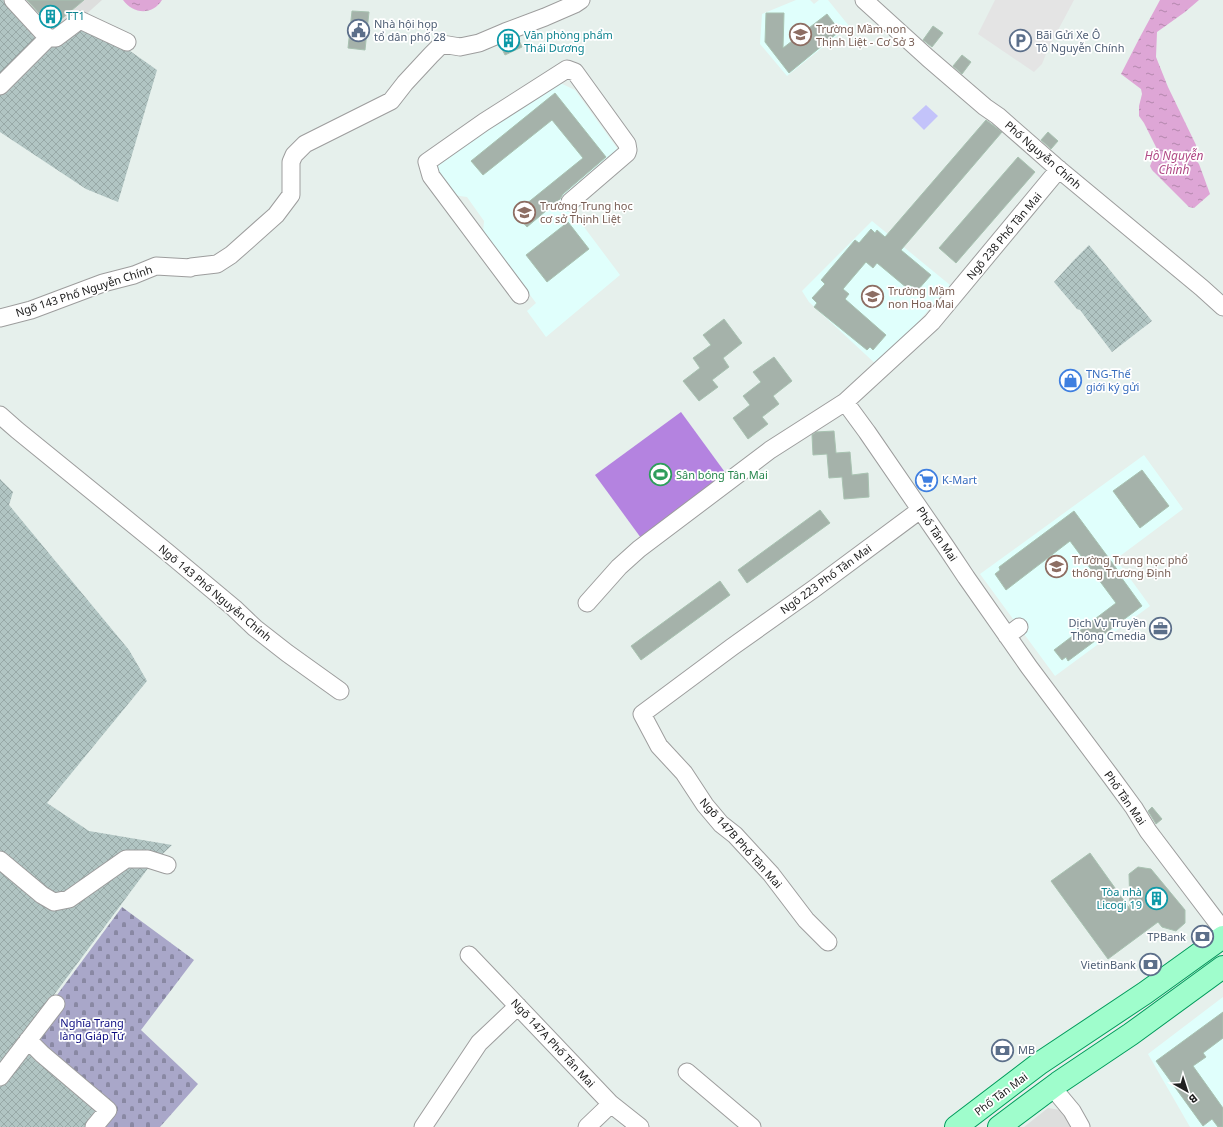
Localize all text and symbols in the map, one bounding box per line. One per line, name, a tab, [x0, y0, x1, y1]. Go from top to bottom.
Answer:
building icon: TT1	[37, 3, 63, 29]
place label: TT1	[66, 8, 85, 23]
place label: Nhà hội họp tổ dân phố 28	[374, 16, 446, 44]
public building icon: Nhà hội họp tổ dân phố 28	[345, 17, 371, 43]
place label: Trường Mầm non Thịnh Liệt - Cơ Sở 3	[816, 21, 915, 49]
school or university icon: Trường Mầm non Thịnh Liệt - Cơ Sở 3	[787, 22, 813, 48]
place label: Văn phòng phẩm Thái Dương	[524, 27, 613, 55]
place label: Bãi Gửi Xe Ô Tô Nguyễn Chính	[1036, 27, 1124, 55]
building icon: Văn phòng phẩm Thái Dương	[496, 28, 522, 54]
parking icon: Bãi Gửi Xe Ô Tô Nguyễn Chính	[1007, 28, 1033, 54]
street label: Phố Nguyễn Chính	[1002, 117, 1085, 192]
water label: Hồ Nguyễn Chính	[1145, 147, 1204, 178]
street label: Ngõ 238 Phố Tân Mai	[963, 189, 1045, 282]
place label: Trường Trung học cơ sở Thịnh Liệt	[540, 198, 633, 226]
school or university icon: Trường Trung học cơ sở Thịnh Liệt	[512, 199, 538, 225]
street label: Ngõ 143 Phố Nguyễn Chính	[14, 261, 154, 320]
place label: Trường Mầm non Hoa Mai	[888, 283, 955, 311]
school or university icon: Trường Mầm non Hoa Mai	[860, 284, 886, 310]
place label: TNG-Thế giới ký gửi	[1086, 366, 1139, 394]
shop icon: TNG-Thế giới ký gửi	[1058, 367, 1084, 393]
sports icon: Sân bóng Tân Mai	[648, 462, 674, 488]
place label: Sân bóng Tân Mai	[676, 467, 768, 482]
supermarket icon: K-Mart	[913, 467, 939, 493]
place label: K-Mart	[942, 472, 977, 487]
street label: Phố Tân Mai	[914, 503, 961, 564]
street label: Ngõ 223 Phố Tân Mai	[777, 540, 874, 617]
street label: Ngõ 143 Phố Nguyễn Chính	[156, 541, 275, 644]
place label: Trường Trung học phổ thông Trương Định	[1072, 552, 1188, 580]
school or university icon: Trường Trung học phổ thông Trương Định	[1043, 553, 1069, 579]
place label: Dịch Vụ Truyền Thông Cmedia	[1069, 615, 1146, 643]
office icon: Dịch Vụ Truyền Thông Cmedia	[1148, 616, 1174, 642]
street label: Phố Tân Mai	[1101, 768, 1150, 828]
street label: Ngõ 147B Phố Tân Mai	[697, 794, 786, 891]
place label: Tòa nhà Licogi 19	[1096, 884, 1142, 912]
building icon: Tòa nhà Licogi 19	[1144, 885, 1170, 911]
bank icon: TPBank	[1189, 924, 1215, 950]
place label: TPBank	[1147, 929, 1186, 944]
bank icon: VietinBank	[1138, 952, 1164, 978]
place label: VietinBank	[1081, 957, 1136, 972]
street label: Ngõ 147A Phố Tân Mai	[508, 995, 599, 1090]
park label: Nghĩa Trang làng Giáp Tứ	[59, 1015, 125, 1043]
bank icon: MB	[989, 1037, 1015, 1063]
place label: MB	[1018, 1042, 1035, 1057]
street label: Phố Tân Mai	[971, 1069, 1030, 1119]
north arrow	[1167, 1071, 1207, 1111]
text: B	[1186, 1091, 1201, 1107]

